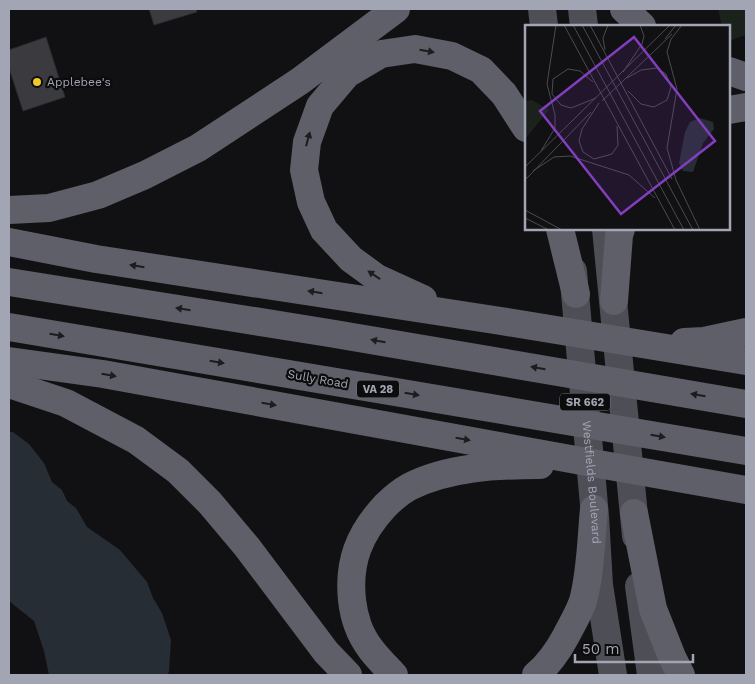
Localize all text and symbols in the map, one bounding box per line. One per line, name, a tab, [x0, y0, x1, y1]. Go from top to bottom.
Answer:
inset map	[525, 25, 730, 230]
one-way arrow	[419, 48, 435, 56]
place label: Applebee's	[47, 75, 111, 89]
marker: Applebee's	[31, 76, 43, 88]
one-way arrow	[305, 132, 313, 147]
one-way arrow	[128, 261, 144, 269]
one-way arrow	[367, 270, 381, 280]
one-way arrow	[306, 288, 322, 296]
one-way arrow	[174, 305, 190, 313]
one-way arrow	[49, 331, 65, 339]
one-way arrow	[369, 337, 385, 345]
one-way arrow	[209, 358, 225, 366]
one-way arrow	[530, 364, 546, 372]
street label: Sully Road	[287, 367, 349, 391]
one-way arrow	[101, 371, 117, 379]
road number: VA 28	[357, 380, 399, 398]
one-way arrow	[404, 391, 420, 399]
one-way arrow	[690, 391, 706, 399]
road number: SR 662	[560, 394, 610, 411]
one-way arrow	[261, 400, 277, 408]
street label: Westfields Boulevard	[579, 420, 604, 544]
one-way arrow	[651, 433, 667, 441]
one-way arrow	[456, 436, 472, 444]
scale bar	[575, 632, 692, 664]
text: 50 m	[582, 640, 619, 658]

